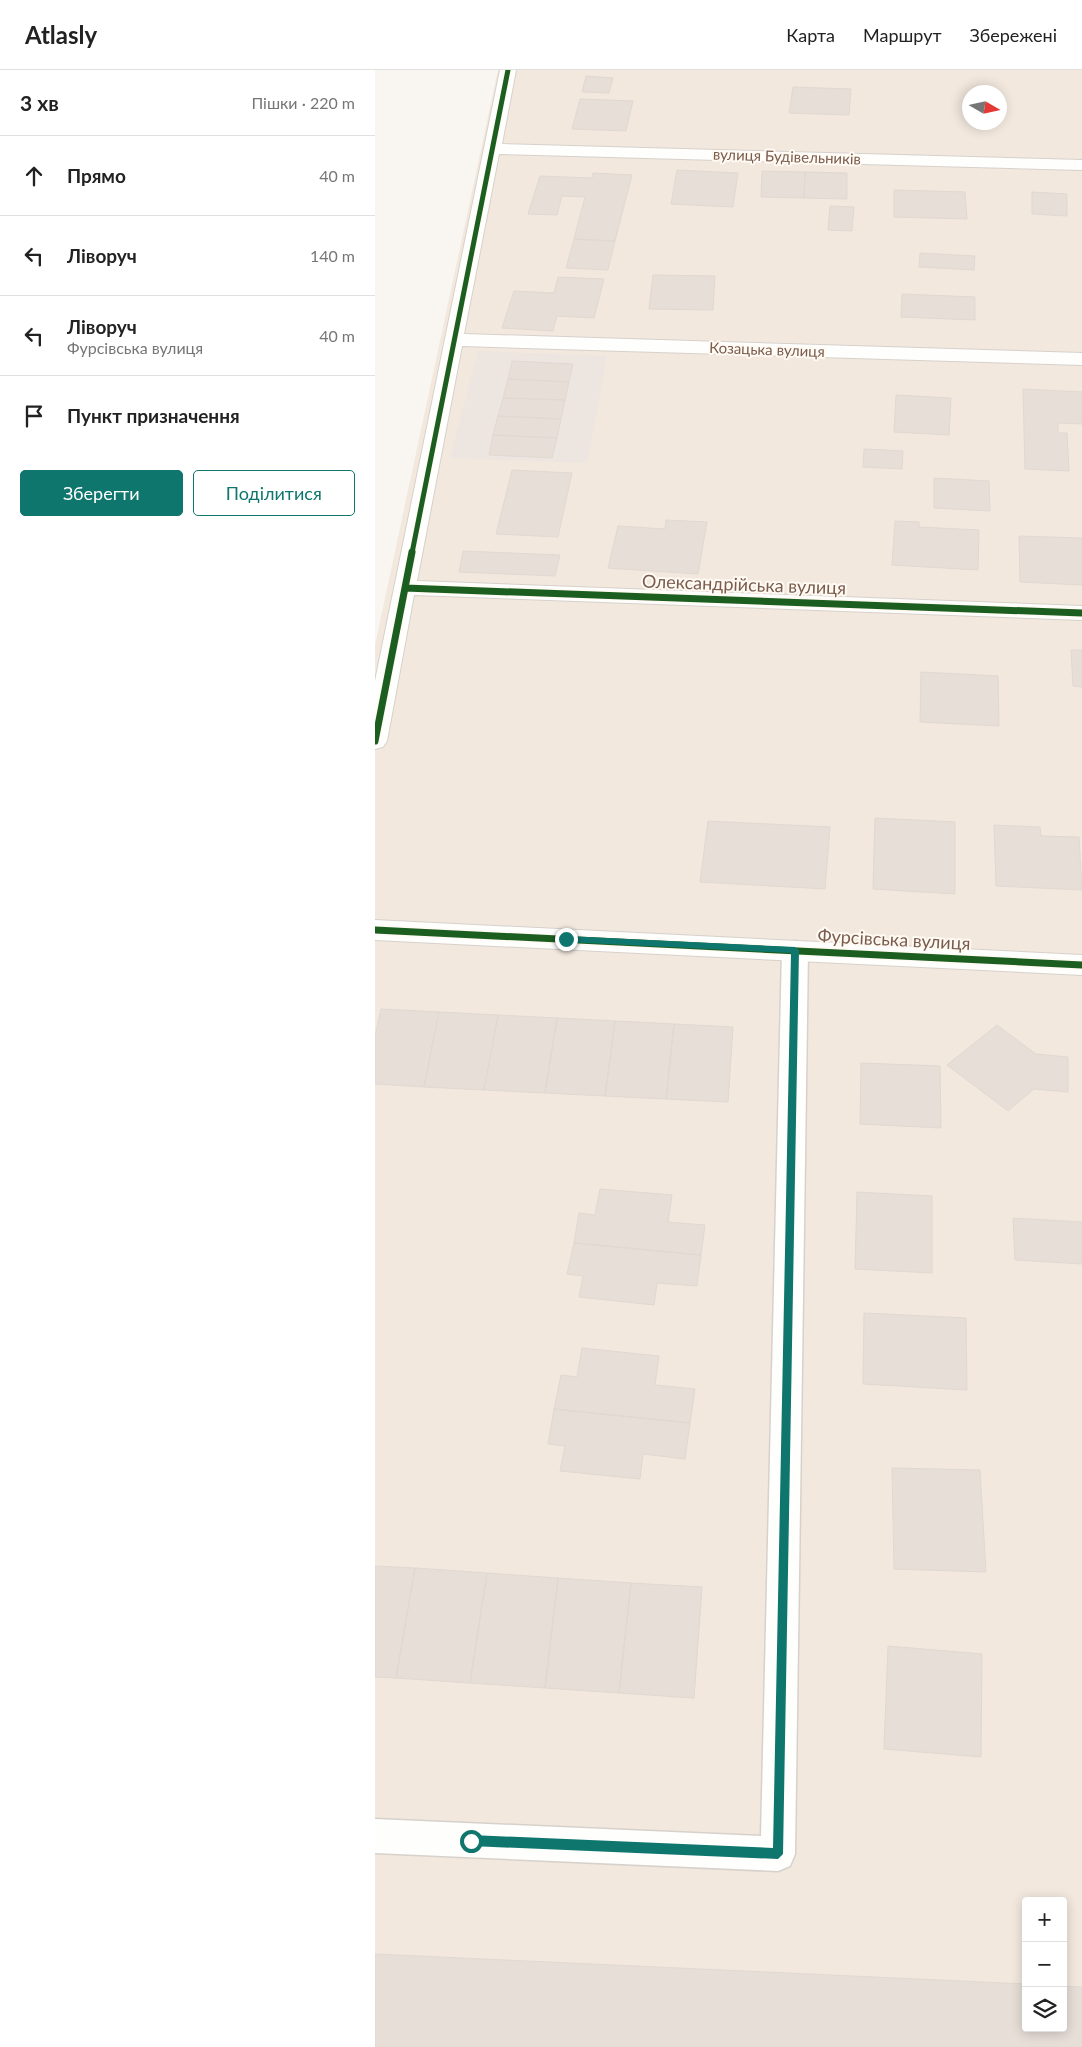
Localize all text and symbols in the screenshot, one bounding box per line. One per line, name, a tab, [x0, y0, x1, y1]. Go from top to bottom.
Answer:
text: Atlasly	[25, 20, 97, 49]
text: Карта	[786, 24, 835, 46]
text: Маршрут	[863, 24, 942, 46]
text: Збережені	[970, 24, 1057, 46]
north arrow	[962, 85, 1007, 130]
text: 3 хв	[20, 90, 59, 115]
text: Пішки · 220 m	[251, 93, 355, 112]
street label: вулиця Будівельників	[713, 144, 861, 168]
icon: ahead	[20, 162, 48, 190]
text: Прямо	[67, 164, 126, 187]
text: 40 m	[319, 166, 355, 185]
icon: left	[20, 242, 48, 270]
text: Ліворуч	[67, 244, 137, 267]
text: 140 m	[310, 246, 355, 265]
text: Ліворуч	[67, 315, 137, 338]
icon: left	[20, 322, 48, 350]
text: 40 m	[319, 326, 355, 345]
text: Фурсівська вулиця	[67, 338, 203, 357]
street label: Козацька вулиця	[709, 338, 825, 360]
icon: arrive	[20, 402, 48, 430]
text: Пункт призначення	[67, 404, 240, 427]
button: Зберегти	[20, 470, 183, 516]
button: Поділитися	[193, 470, 355, 516]
street label: Олександрійська вулиця	[642, 569, 846, 599]
street label: Фурсівська вулиця	[817, 924, 971, 954]
route end	[555, 928, 578, 951]
route start	[460, 1830, 483, 1853]
map controls	[1022, 1897, 1067, 2032]
button: +	[1022, 1897, 1067, 1942]
button: −	[1022, 1942, 1067, 1987]
button: layers	[1022, 1987, 1067, 2032]

